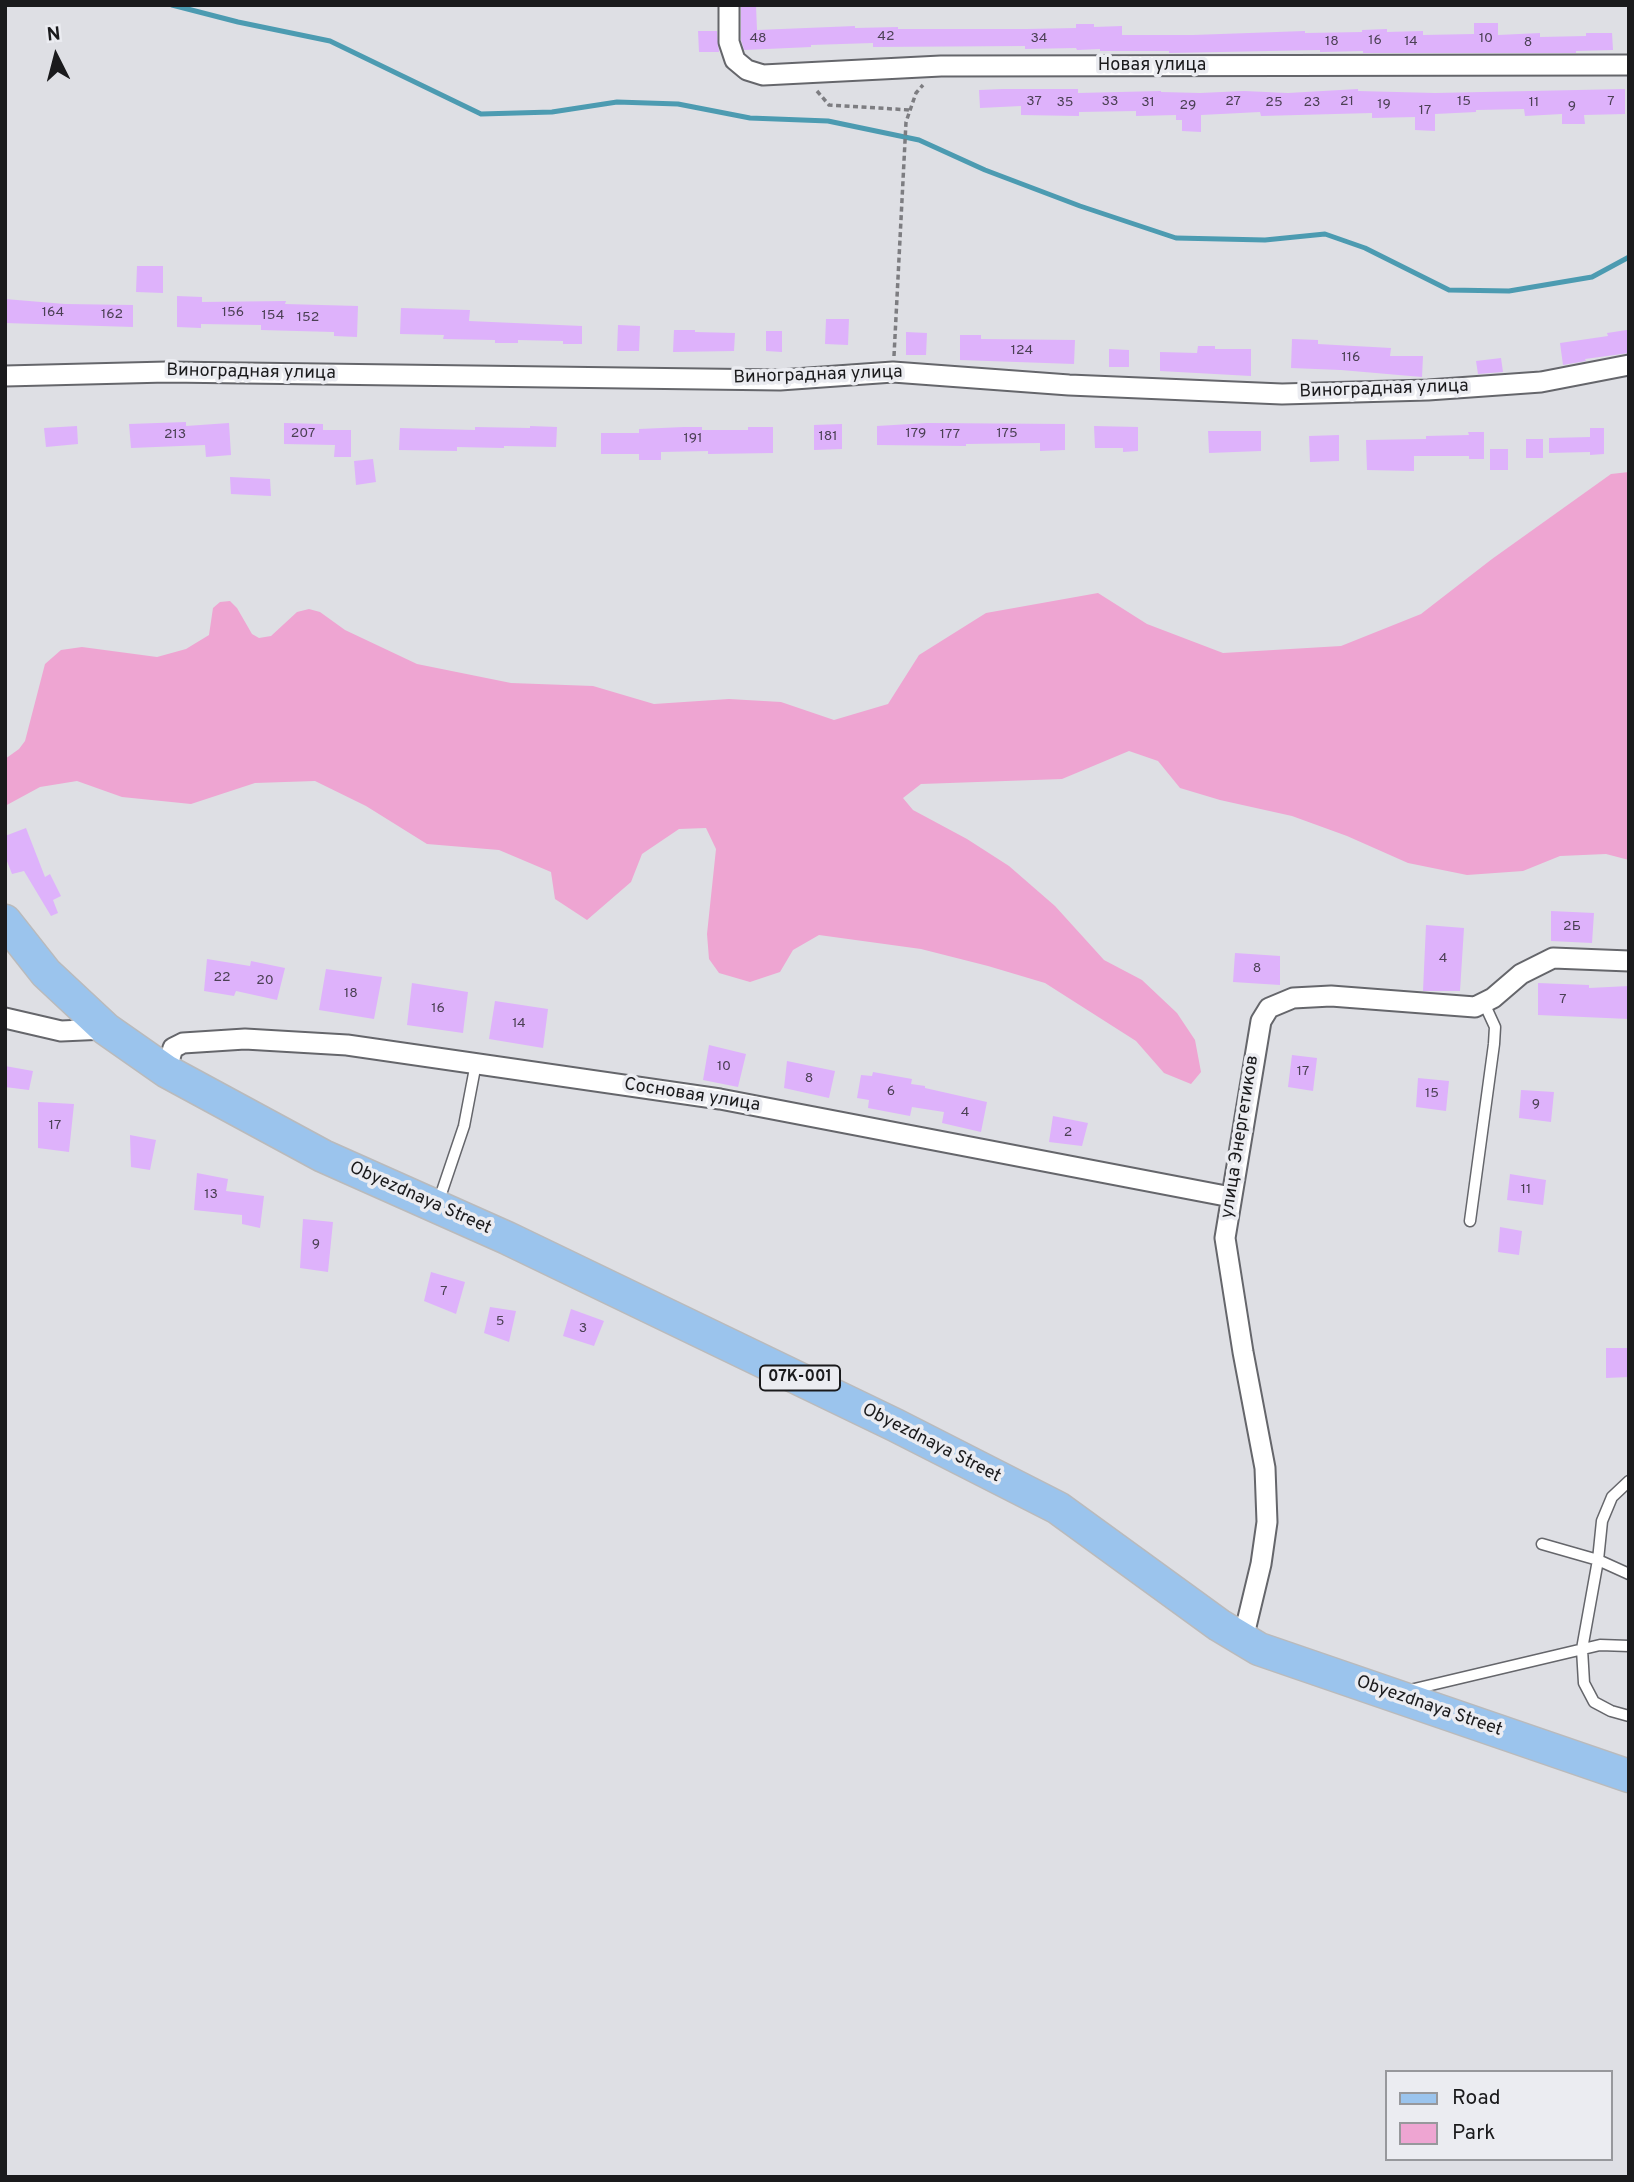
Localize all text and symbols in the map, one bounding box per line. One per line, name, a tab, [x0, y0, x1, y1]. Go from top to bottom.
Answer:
north arrow	[21, 21, 91, 91]
text: N	[46, 22, 62, 48]
house number: 42	[877, 29, 895, 45]
house number: 48	[749, 31, 767, 47]
house number: 34	[1030, 31, 1048, 47]
house number: 10	[1479, 31, 1493, 47]
house number: 16	[1368, 33, 1382, 49]
house number: 18	[1325, 34, 1339, 50]
house number: 14	[1404, 34, 1418, 50]
house number: 8	[1524, 35, 1532, 51]
street label: Новая улица	[1098, 55, 1206, 77]
house number: 37	[1026, 94, 1042, 110]
house number: 33	[1102, 94, 1118, 110]
house number: 27	[1225, 94, 1241, 110]
house number: 21	[1340, 94, 1354, 110]
house number: 15	[1457, 94, 1471, 110]
house number: 7	[1607, 94, 1615, 110]
house number: 35	[1056, 95, 1074, 111]
house number: 31	[1141, 95, 1155, 111]
house number: 25	[1265, 95, 1283, 111]
house number: 23	[1304, 95, 1320, 111]
house number: 11	[1529, 95, 1539, 111]
house number: 19	[1377, 97, 1391, 113]
house number: 29	[1180, 98, 1196, 114]
house number: 9	[1568, 99, 1576, 115]
house number: 17	[1419, 103, 1431, 119]
house number: 164	[42, 305, 64, 321]
house number: 156	[222, 305, 244, 321]
house number: 162	[101, 307, 123, 323]
house number: 154	[262, 308, 284, 324]
house number: 152	[297, 310, 319, 326]
house number: 124	[1011, 343, 1033, 359]
house number: 116	[1342, 350, 1360, 366]
street label: Виноградная улица	[166, 361, 336, 385]
street label: Виноградная улица	[733, 362, 903, 390]
street label: Виноградная улица	[1299, 376, 1469, 404]
house number: 207	[291, 426, 315, 442]
house number: 179	[906, 426, 926, 442]
house number: 175	[996, 426, 1018, 442]
house number: 213	[164, 427, 186, 443]
house number: 177	[940, 427, 960, 443]
house number: 181	[819, 429, 837, 445]
house number: 191	[684, 431, 702, 447]
house number: 2Б	[1563, 919, 1581, 935]
house number: 4	[1439, 951, 1447, 967]
house number: 8	[1253, 961, 1261, 977]
house number: 22	[213, 970, 231, 986]
house number: 20	[256, 973, 274, 989]
house number: 18	[344, 986, 358, 1002]
house number: 7	[1559, 992, 1567, 1008]
house number: 16	[431, 1001, 445, 1017]
house number: 14	[512, 1016, 526, 1032]
street label: улица Энергетиков	[1217, 1054, 1265, 1220]
house number: 10	[717, 1059, 731, 1075]
house number: 17	[1297, 1064, 1309, 1080]
house number: 8	[805, 1071, 813, 1087]
street label: Сосновая улица	[622, 1075, 762, 1117]
house number: 6	[887, 1084, 895, 1100]
house number: 15	[1425, 1086, 1439, 1102]
house number: 9	[1532, 1097, 1540, 1113]
house number: 4	[961, 1105, 969, 1121]
house number: 17	[49, 1118, 61, 1134]
house number: 2	[1064, 1125, 1072, 1141]
street label: Obyezdnaya Street	[346, 1158, 494, 1240]
house number: 11	[1521, 1182, 1531, 1198]
house number: 13	[204, 1187, 218, 1203]
house number: 9	[312, 1237, 320, 1253]
house number: 7	[440, 1284, 448, 1300]
house number: 5	[496, 1314, 504, 1330]
house number: 3	[579, 1321, 587, 1337]
road number: 07К-001	[760, 1366, 840, 1390]
street label: Obyezdnaya Street	[858, 1400, 1004, 1488]
street label: Obyezdnaya Street	[1353, 1672, 1505, 1742]
legend	[1386, 2070, 1613, 2161]
text: Road	[1452, 2085, 1501, 2112]
text: Park	[1452, 2120, 1495, 2147]

